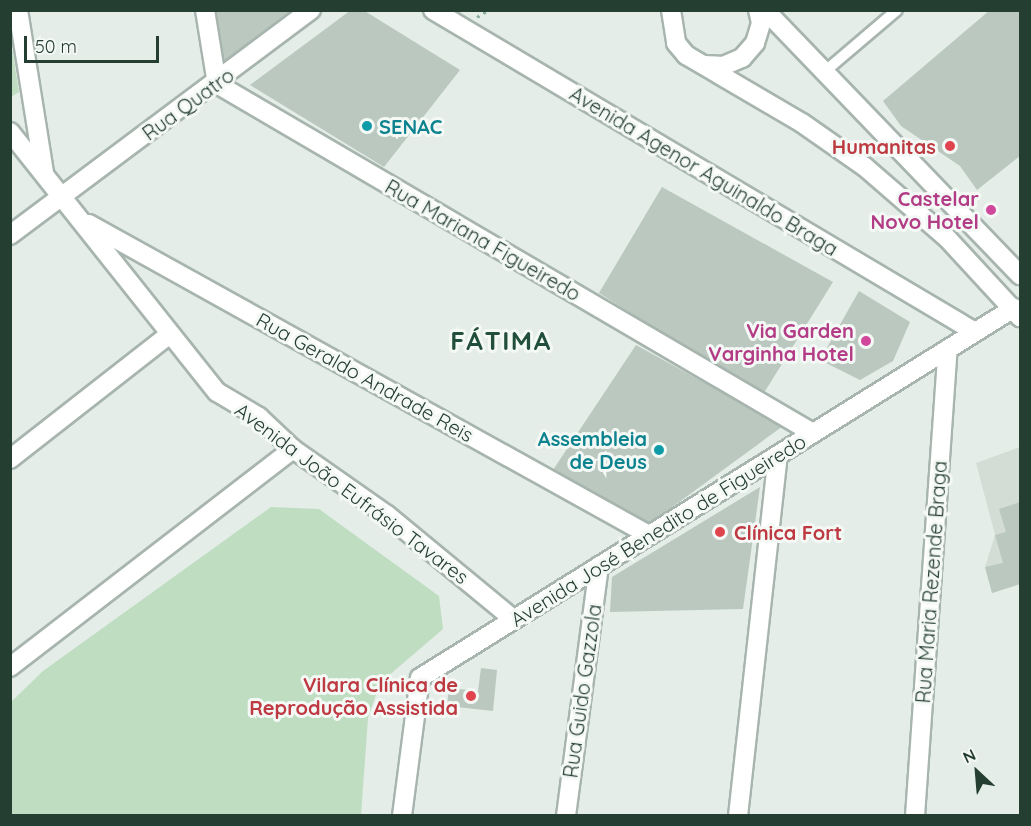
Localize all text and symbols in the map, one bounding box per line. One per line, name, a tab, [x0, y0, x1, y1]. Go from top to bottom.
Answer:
scale bar	[27, 24, 162, 62]
text: 50 m	[35, 35, 77, 58]
street label: Rua Quatro	[138, 63, 238, 145]
street label: Avenida Agenor Aguinaldo Braga	[566, 81, 842, 261]
place label: SENAC	[379, 114, 442, 138]
marker: SENAC	[360, 119, 374, 133]
place label: Humanitas	[832, 134, 936, 158]
marker: Humanitas	[941, 137, 959, 155]
street label: Rua Mariana Figueiredo	[381, 174, 585, 306]
place label: Castelar Novo Hotel	[871, 186, 979, 233]
marker: Castelar Novo Hotel	[984, 203, 998, 217]
street label: Rua Geraldo Andrade Reis	[252, 307, 478, 447]
place label: Via Garden Varginha Hotel	[708, 318, 854, 365]
district label: FÁTIMA	[450, 325, 552, 357]
marker: Via Garden Varginha Hotel	[859, 334, 873, 348]
street label: Avenida João Eufrásio Tavares	[231, 397, 473, 589]
place label: Assembleia de Deus	[538, 426, 647, 473]
street label: Avenida José Benedito de Figueiredo	[506, 429, 810, 631]
marker: Assembleia de Deus	[652, 443, 666, 457]
street label: Rua Maria Rezende Braga	[911, 460, 951, 704]
place label: Clínica Fort	[734, 520, 842, 544]
marker: Clínica Fort	[711, 523, 729, 541]
street label: Rua Guido Gazzola	[558, 602, 606, 780]
place label: Vilara Clínica de Reprodução Assistida	[249, 672, 458, 719]
marker: Vilara Clínica de Reprodução Assistida	[462, 687, 480, 705]
north arrow	[947, 742, 1007, 802]
text: N	[959, 744, 979, 767]

